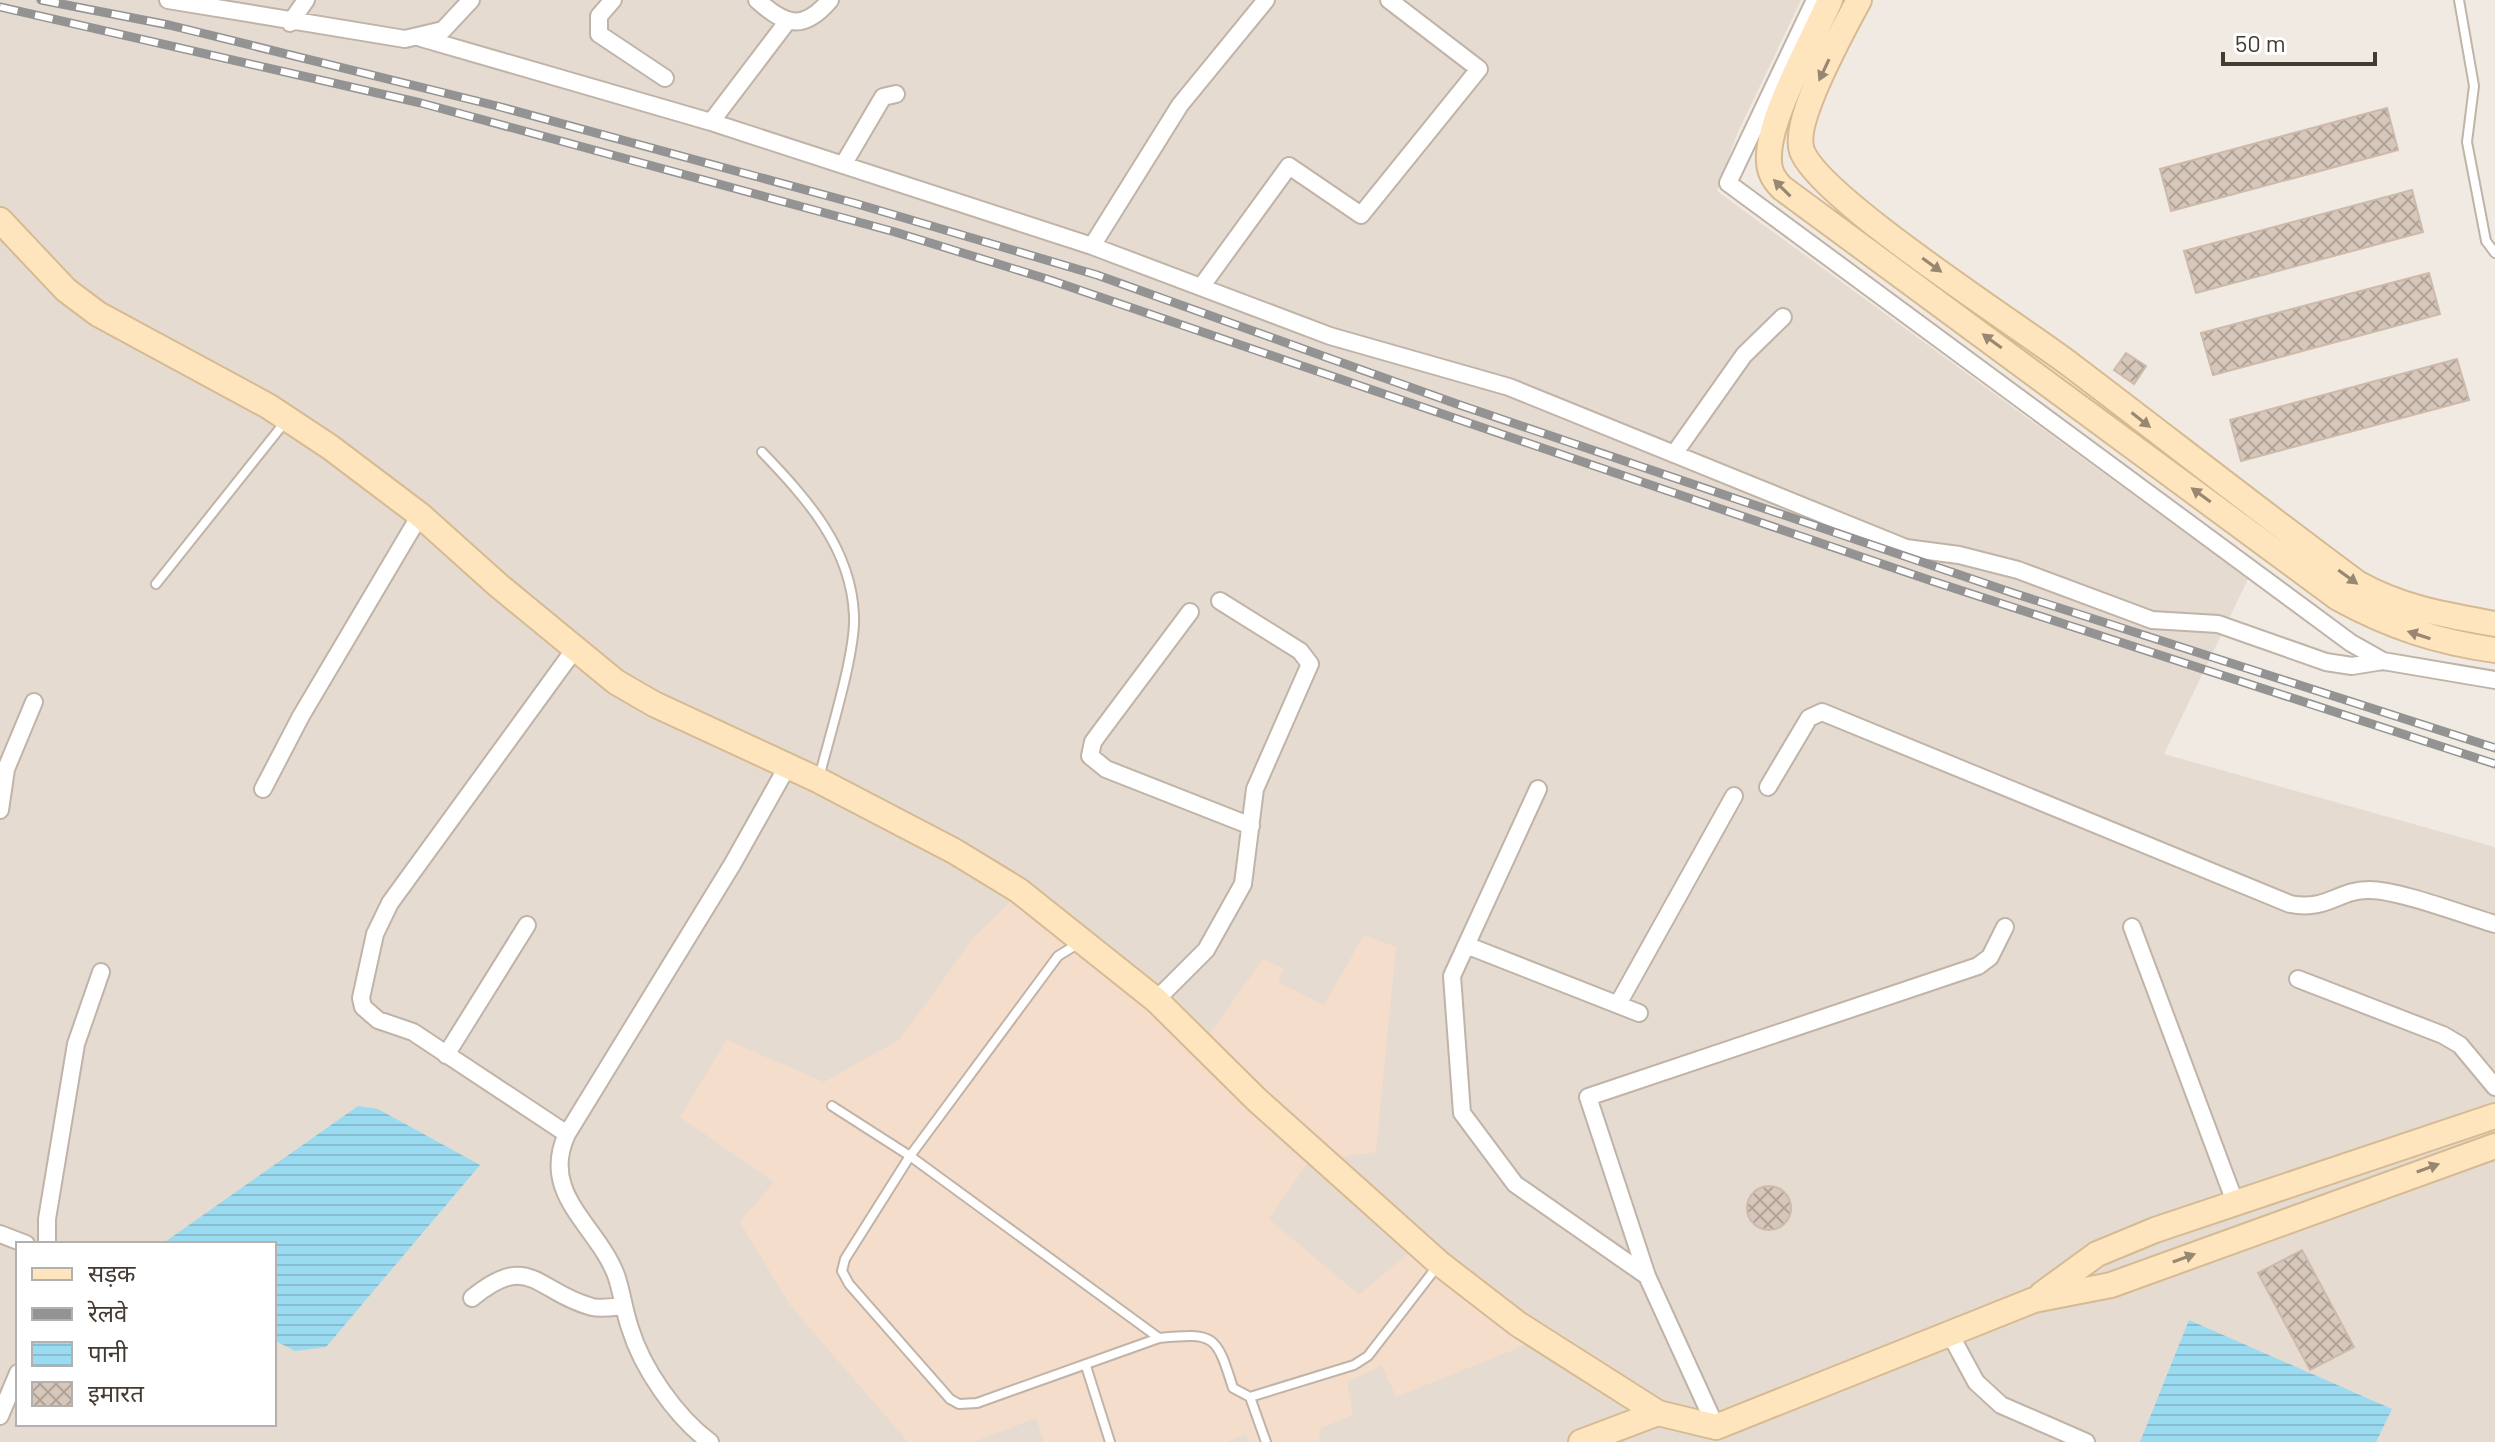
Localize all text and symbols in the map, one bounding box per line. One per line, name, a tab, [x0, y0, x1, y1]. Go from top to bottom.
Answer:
scale bar	[2223, 16, 2375, 66]
text: 50 m	[2235, 28, 2286, 57]
one-way arrow	[1817, 58, 1831, 81]
one-way arrow	[1773, 178, 1792, 197]
one-way arrow	[1921, 257, 1942, 272]
one-way arrow	[1981, 334, 2002, 349]
one-way arrow	[2131, 411, 2151, 427]
one-way arrow	[2191, 488, 2212, 503]
one-way arrow	[2338, 568, 2358, 584]
one-way arrow	[2406, 628, 2430, 641]
one-way arrow	[2416, 1161, 2440, 1174]
legend	[16, 1242, 276, 1426]
one-way arrow	[2172, 1251, 2196, 1264]
text: सड़क	[88, 1258, 136, 1287]
text: रेलवे	[87, 1298, 128, 1327]
text: पानी	[88, 1338, 128, 1367]
text: इमारत	[88, 1378, 145, 1407]

